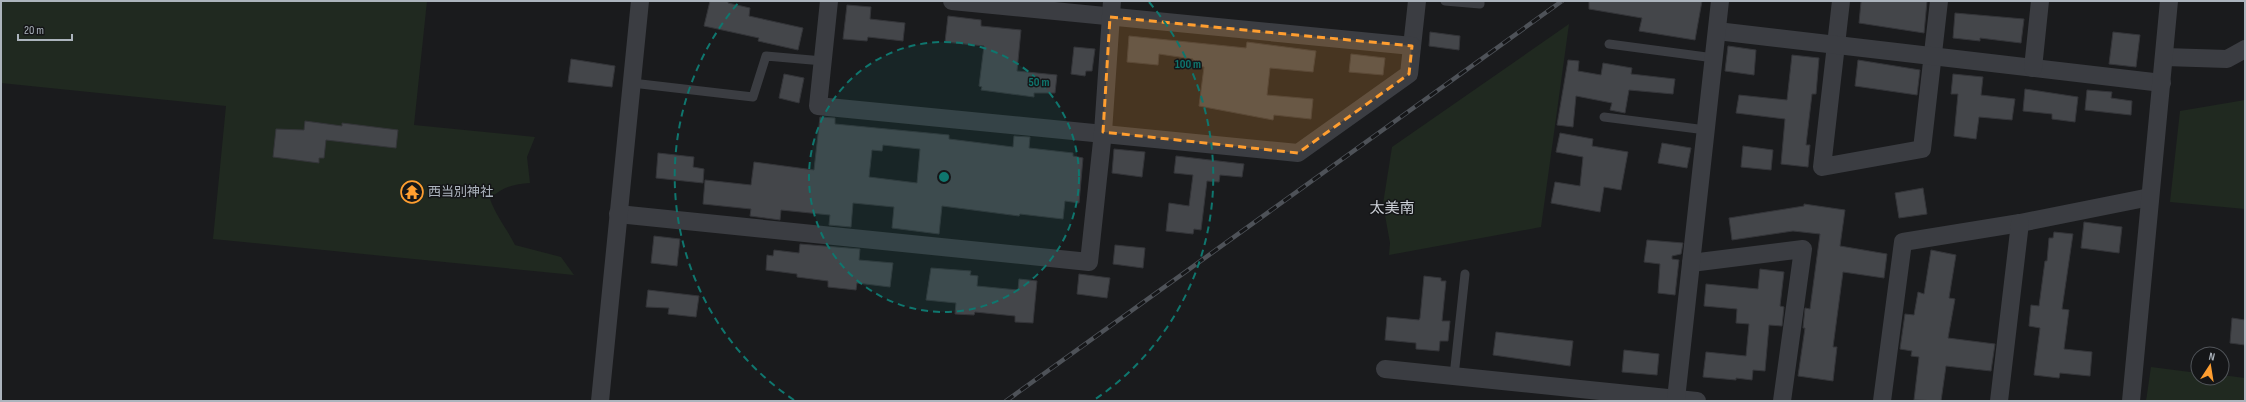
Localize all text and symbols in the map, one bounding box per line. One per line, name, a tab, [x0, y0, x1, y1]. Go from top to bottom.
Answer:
scale bar	[18, 16, 72, 42]
text: 20 m	[24, 23, 44, 38]
text: 100 m	[1175, 57, 1201, 72]
text: 50 m	[1029, 75, 1049, 90]
centre of rings	[937, 170, 951, 184]
temple icon: 西当別神社	[399, 179, 425, 205]
place label: 西当別神社	[428, 184, 493, 200]
district label: 太美南	[1369, 199, 1415, 218]
north arrow	[2190, 346, 2230, 386]
text: N	[2208, 350, 2216, 364]

